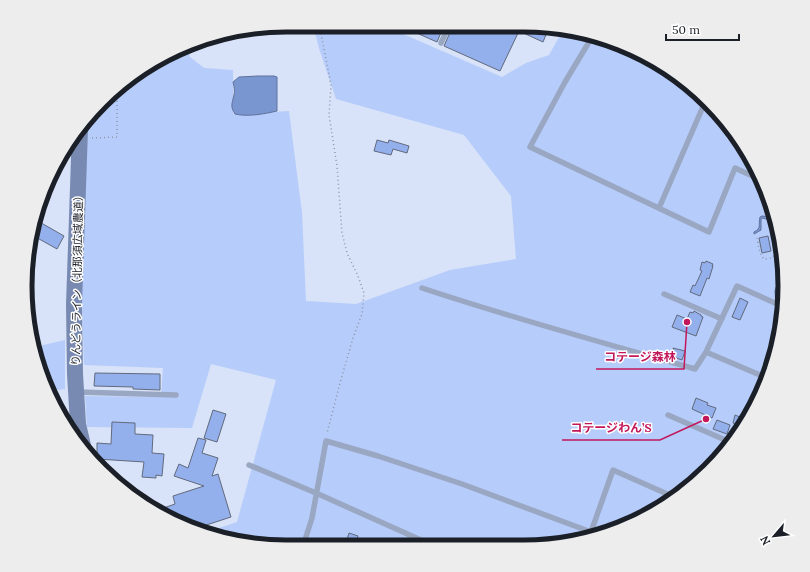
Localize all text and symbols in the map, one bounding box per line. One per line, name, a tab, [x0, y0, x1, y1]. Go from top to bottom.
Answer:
scale bar	[666, 16, 739, 42]
text: 50 m	[672, 22, 700, 37]
street label: りんどうライン（北那須広域農道）	[68, 190, 86, 366]
callout: コテージ森林	[596, 345, 684, 369]
text: コテージ森林	[604, 349, 676, 364]
callout: コテージわん’S	[562, 416, 660, 440]
text: コテージわん’S	[570, 420, 652, 435]
north arrow	[754, 516, 794, 556]
text: N	[757, 533, 773, 548]

